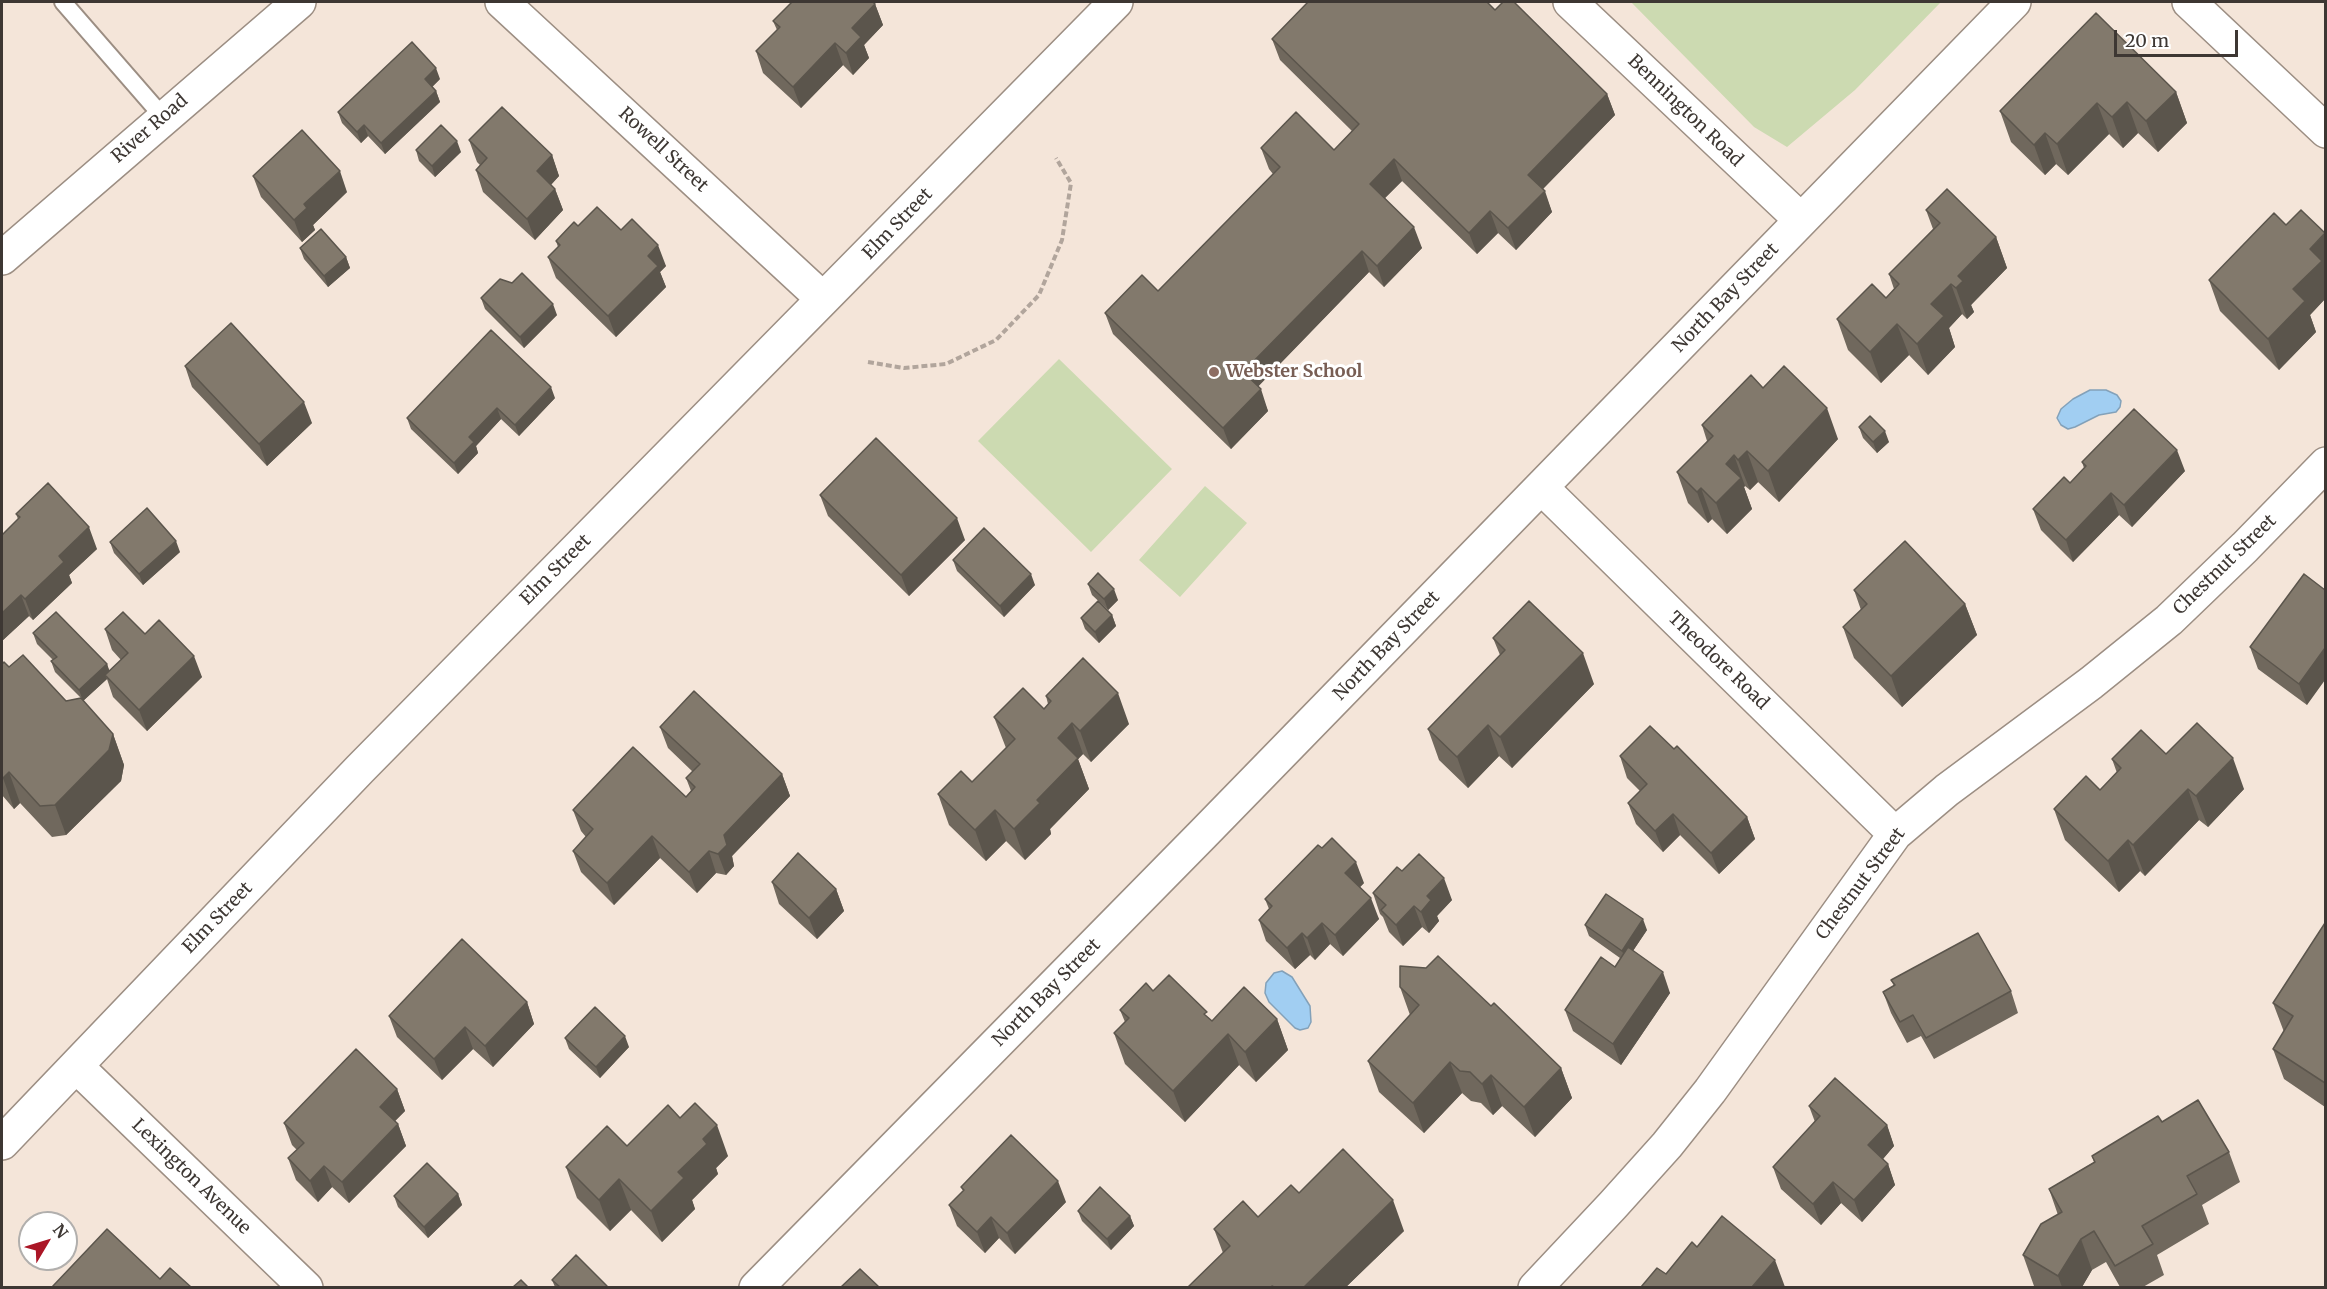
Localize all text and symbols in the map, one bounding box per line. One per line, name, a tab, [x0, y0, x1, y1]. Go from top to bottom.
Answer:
scale bar	[2117, 18, 2242, 56]
text: 20 m	[2125, 29, 2169, 52]
street label: Bennington Road	[1623, 51, 1747, 171]
street label: River Road	[108, 90, 192, 168]
street label: Rowell Street	[614, 103, 712, 197]
street label: Elm Street	[859, 184, 937, 264]
street label: North Bay Street	[1668, 239, 1784, 357]
place label: Webster School	[1226, 361, 1362, 383]
marker: Webster School	[1207, 365, 1221, 379]
street label: Chestnut Street	[2169, 510, 2281, 620]
street label: Elm Street	[516, 530, 596, 610]
street label: North Bay Street	[1329, 587, 1445, 705]
street label: Theodore Road	[1663, 608, 1773, 714]
street label: Chestnut Street	[1812, 824, 1910, 944]
street label: Elm Street	[179, 878, 257, 958]
street label: North Bay Street	[989, 935, 1105, 1051]
street label: Lexington Avenue	[127, 1115, 255, 1239]
north arrow	[18, 1211, 78, 1271]
text: N	[49, 1220, 72, 1242]

